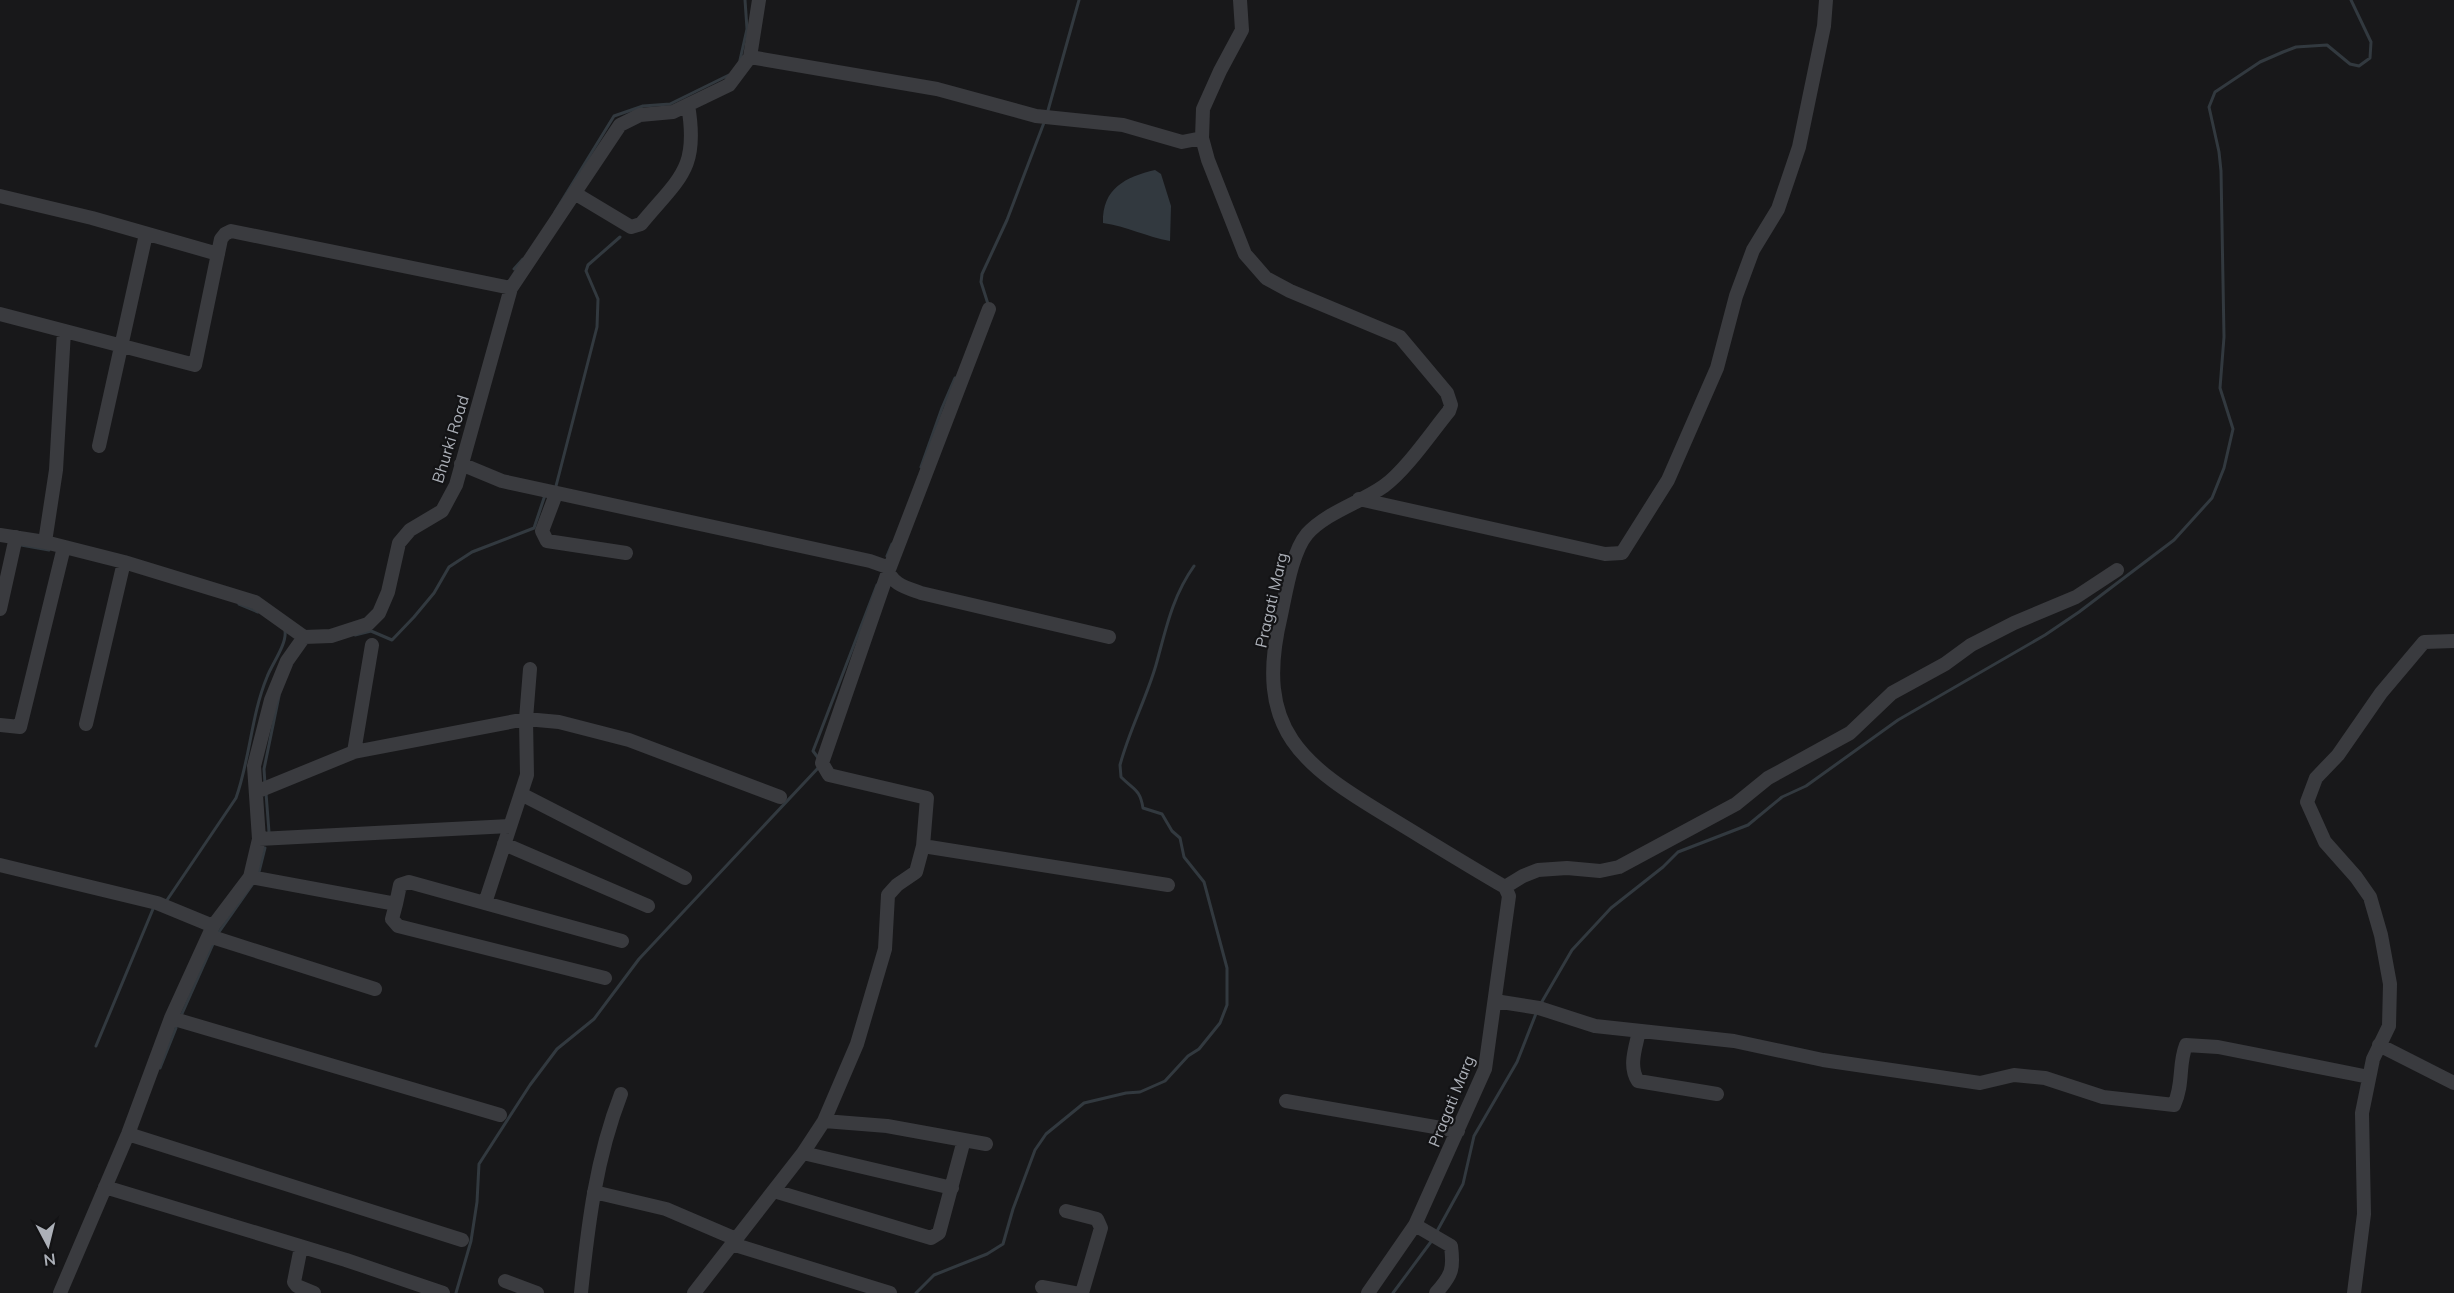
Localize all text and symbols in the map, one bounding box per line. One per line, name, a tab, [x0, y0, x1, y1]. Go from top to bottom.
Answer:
street label: Bhurki Road	[427, 393, 473, 485]
street label: Pragati Marg	[1250, 550, 1292, 650]
street label: Pragati Marg	[1424, 1052, 1478, 1150]
north arrow	[18, 1215, 78, 1275]
text: N	[43, 1249, 57, 1271]

